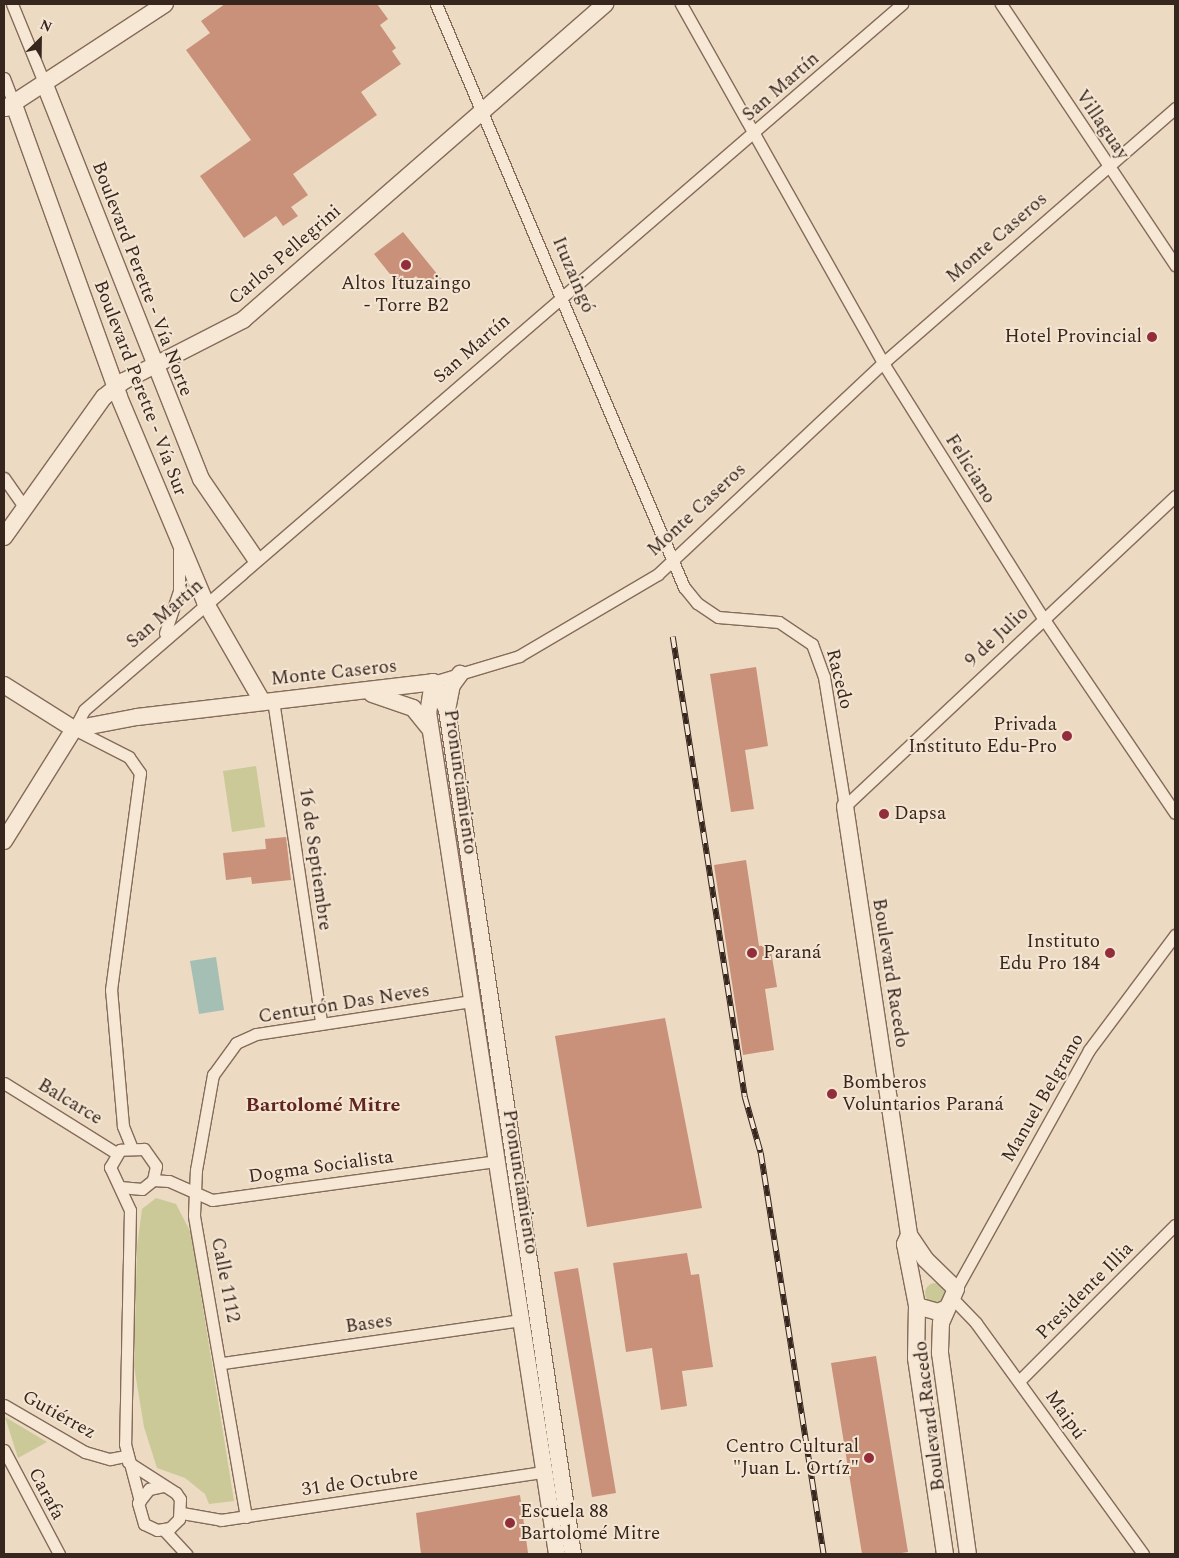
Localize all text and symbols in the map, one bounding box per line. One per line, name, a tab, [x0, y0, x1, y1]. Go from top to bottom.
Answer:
text: N	[37, 14, 55, 38]
north arrow	[15, 15, 65, 65]
street label: San Martín	[738, 47, 824, 127]
street label: Villaguay	[1070, 86, 1134, 164]
street label: Boulevard Perette - Vía Norte	[87, 158, 197, 400]
street label: Monte Caseros	[942, 188, 1052, 288]
street label: Carlos Pellegrini	[224, 200, 346, 310]
street label: Ituzaingó	[547, 233, 599, 317]
marker: Altos Ituzaingo - Torre B2	[400, 259, 412, 271]
place label: Altos Ituzaingo - Torre B2	[341, 273, 471, 317]
street label: Boulevard Perette - Vía Sur	[88, 277, 192, 499]
street label: San Martín	[429, 309, 515, 389]
place label: Hotel Provincial	[1004, 326, 1142, 348]
marker: Hotel Provincial	[1146, 331, 1158, 343]
street label: Feliciano	[940, 430, 1000, 508]
street label: Monte Caseros	[643, 458, 751, 562]
street label: San Martín	[122, 574, 208, 654]
street label: 9 de Julio	[961, 602, 1033, 672]
street label: Racedo	[821, 647, 857, 711]
street label: Monte Caseros	[270, 655, 398, 691]
street label: Pronunciamiento	[439, 708, 481, 856]
place label: Privada Instituto Edu-Pro	[908, 714, 1057, 758]
marker: Privada Instituto Edu-Pro	[1061, 730, 1073, 742]
street label: 16 de Septiembre	[294, 786, 336, 932]
place label: Dapsa	[894, 803, 946, 825]
marker: Dapsa	[878, 808, 890, 820]
street label: Boulevard Racedo	[867, 897, 913, 1049]
place label: Instituto Edu Pro 184	[999, 931, 1100, 975]
place label: Paraná	[763, 942, 821, 964]
marker: Paraná	[745, 946, 759, 960]
marker: Instituto Edu Pro 184	[1104, 947, 1116, 959]
street label: Centurón Das Neves	[257, 979, 431, 1029]
street label: Manuel Belgrano	[997, 1030, 1089, 1166]
place label: Bomberos Voluntarios Paraná	[842, 1072, 1004, 1116]
street label: Balcarce	[33, 1074, 107, 1130]
marker: Bomberos Voluntarios Paraná	[826, 1088, 838, 1100]
district label: Bartolomé Mitre	[246, 1093, 400, 1117]
street label: Pronunciamiento	[497, 1108, 543, 1256]
street label: Dogma Socialista	[247, 1146, 395, 1188]
street label: Calle 1112	[206, 1236, 244, 1324]
street label: Presidente Illia	[1032, 1238, 1138, 1344]
street label: Bases	[344, 1309, 394, 1339]
street label: Boulevard Racedo	[909, 1340, 951, 1492]
street label: Gutiérrez	[18, 1386, 100, 1444]
street label: Maipú	[1040, 1386, 1090, 1444]
place label: Centro Cultural "Juan L. Ortíz"	[726, 1436, 859, 1480]
marker: Centro Cultural "Juan L. Ortíz"	[863, 1452, 875, 1464]
street label: 31 de Octubre	[300, 1463, 420, 1501]
street label: Carafa	[23, 1464, 69, 1524]
place label: Escuela 88 Bartolomé Mitre	[520, 1501, 660, 1545]
marker: Escuela 88 Bartolomé Mitre	[504, 1517, 516, 1529]

